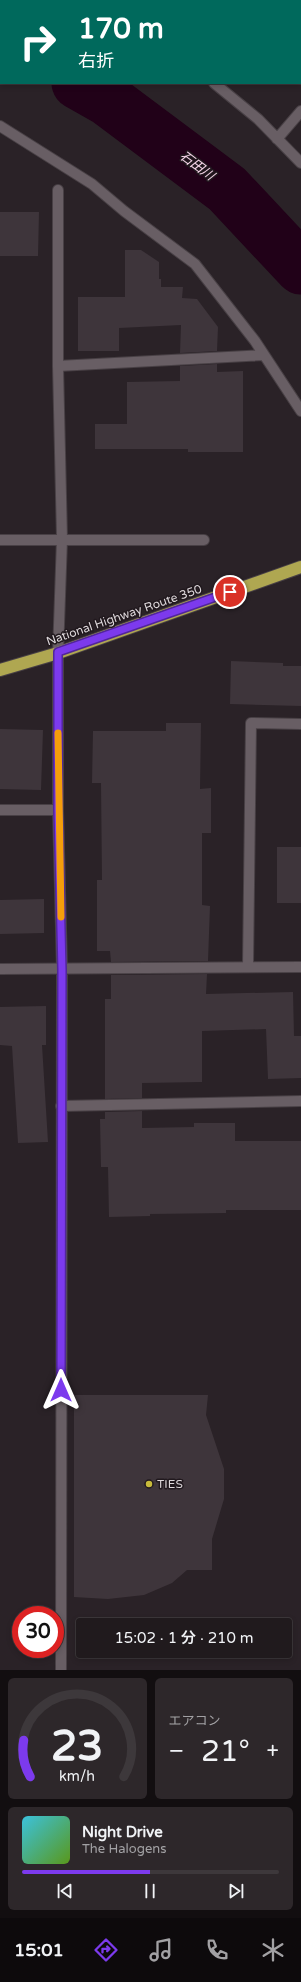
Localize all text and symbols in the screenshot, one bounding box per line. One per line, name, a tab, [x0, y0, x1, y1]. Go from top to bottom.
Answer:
text: 170 m	[78, 12, 164, 46]
icon: right	[12, 16, 64, 68]
text: 右折	[78, 50, 114, 72]
water label: 石田川	[177, 148, 219, 185]
pin	[213, 575, 247, 609]
icon: arrive	[219, 581, 241, 603]
street label: National Highway Route 350	[44, 582, 204, 648]
position arrow	[40, 1369, 82, 1411]
place label: TIES	[157, 1477, 183, 1491]
marker: TIES	[144, 1479, 154, 1489]
speed limit sign: 30	[12, 1606, 64, 1658]
text: 15:02 · 1 分 · 210 m	[114, 1629, 254, 1647]
text: エアコン	[169, 1713, 221, 1729]
text: 23	[51, 1721, 103, 1771]
text: 21°	[201, 1733, 250, 1770]
text: −	[169, 1738, 184, 1764]
text: +	[267, 1738, 279, 1764]
text: km/h	[59, 1767, 95, 1784]
text: Night Drive	[82, 1823, 163, 1841]
text: The Halogens	[82, 1841, 166, 1857]
icon: previous	[54, 1880, 76, 1902]
icon: pause	[139, 1880, 161, 1902]
icon: next	[225, 1880, 247, 1902]
icon: directions	[92, 1936, 120, 1964]
icon: music	[147, 1936, 175, 1964]
icon: phone	[203, 1936, 231, 1964]
icon: climate	[259, 1936, 287, 1964]
text: 15:01	[14, 1939, 64, 1961]

